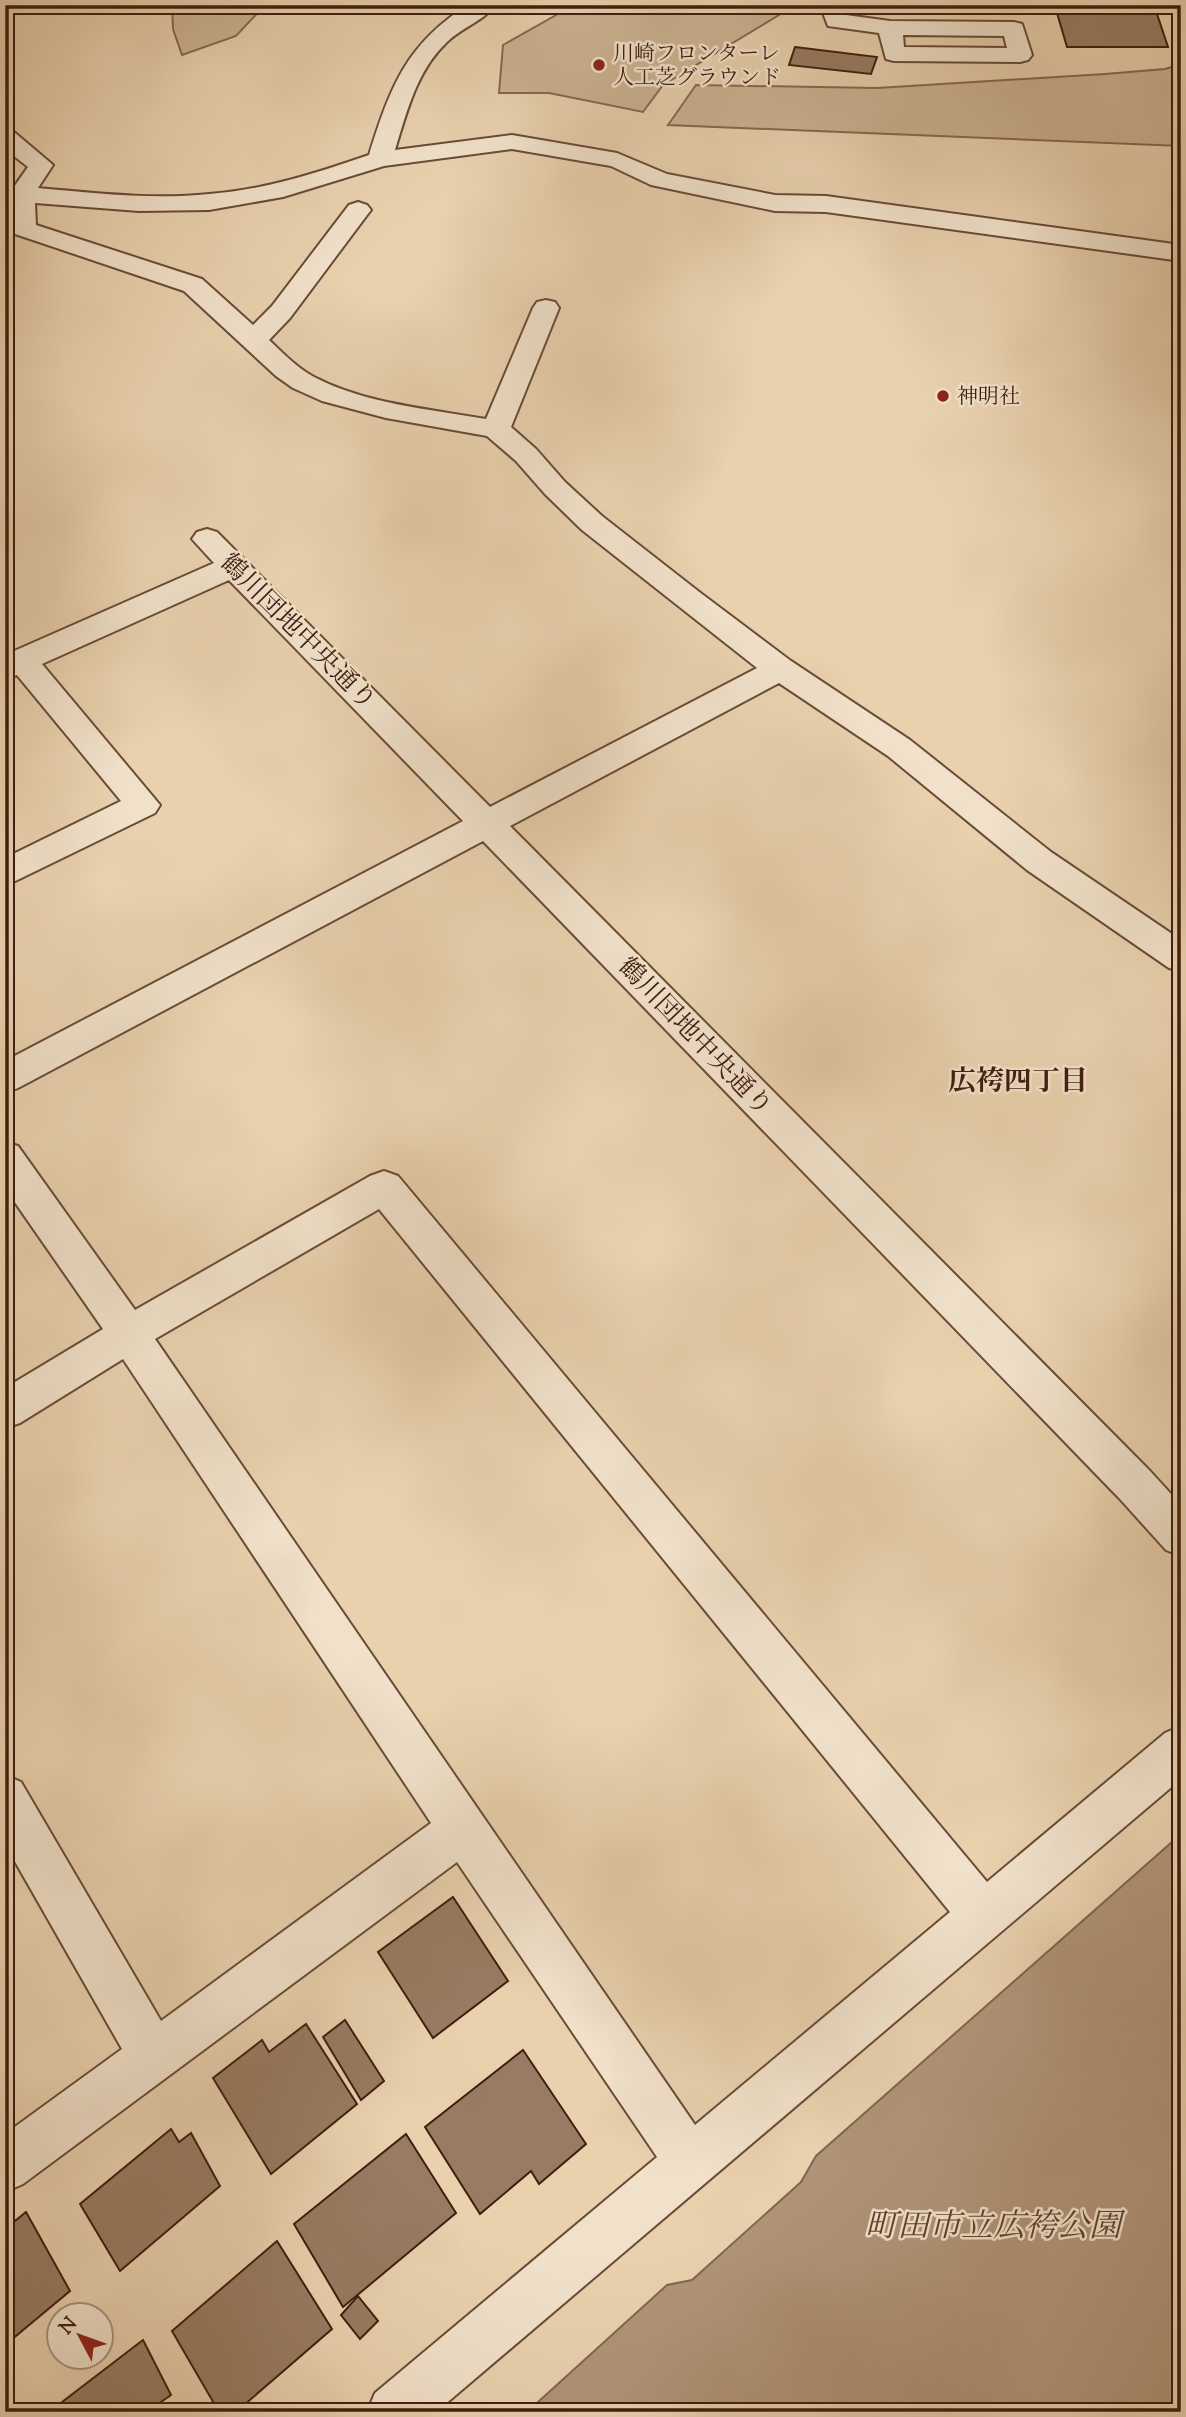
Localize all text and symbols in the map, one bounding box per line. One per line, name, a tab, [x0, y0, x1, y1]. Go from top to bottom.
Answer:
place label: 川崎フロンターレ 人工芝グラウンド	[613, 40, 781, 94]
marker: 川崎フロンターレ 人工芝グラウンド	[591, 57, 607, 73]
place label: 神明社	[957, 383, 1020, 413]
marker: 神明社	[935, 388, 951, 404]
street label: 鶴川団地中央通り	[211, 546, 384, 719]
street label: 鶴川団地中央通り	[609, 950, 780, 1125]
district label: 広袴四丁目	[948, 1063, 1088, 1103]
park label: 町田市立広袴公園	[865, 2205, 1126, 2251]
north arrow	[46, 2302, 116, 2372]
text: N	[54, 2312, 84, 2341]

